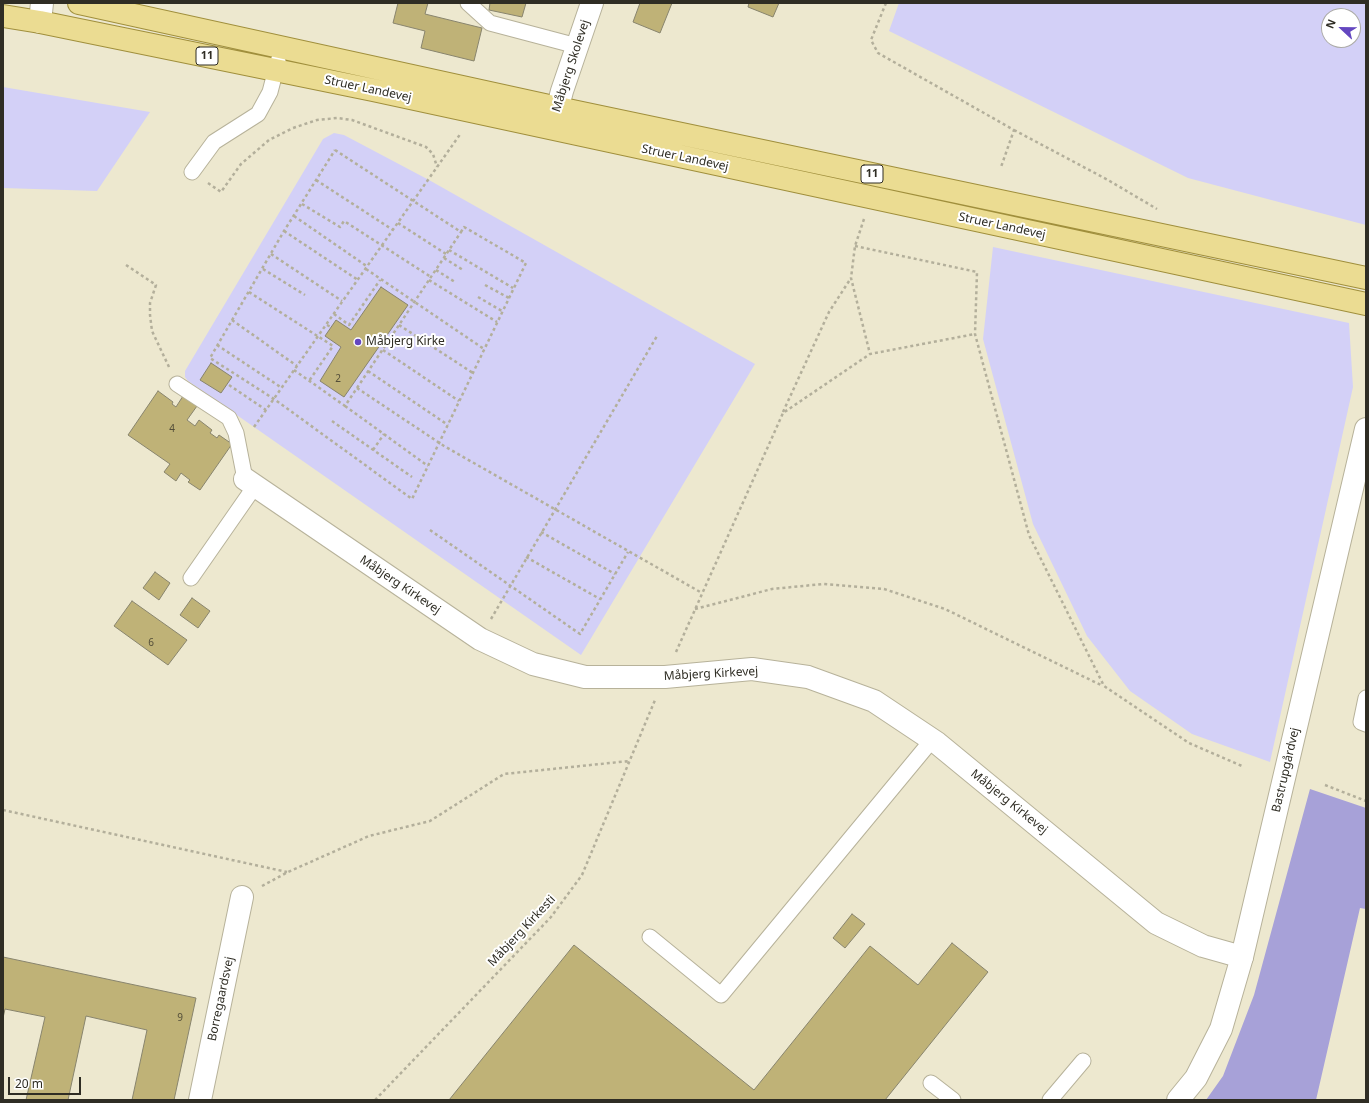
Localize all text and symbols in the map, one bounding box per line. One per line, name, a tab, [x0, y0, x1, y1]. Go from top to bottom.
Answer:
north arrow	[1321, 8, 1361, 48]
text: N	[1322, 17, 1339, 31]
street label: Måbjerg Skolevej	[549, 18, 593, 114]
road number: 11	[196, 47, 218, 65]
street label: Struer Landevej	[323, 73, 413, 105]
street label: Struer Landevej	[640, 142, 730, 174]
road number: 11	[861, 165, 883, 183]
street label: Struer Landevej	[957, 210, 1047, 242]
place label: Måbjerg Kirke	[366, 335, 445, 349]
marker: Måbjerg Kirke	[353, 337, 363, 347]
house number: 2	[335, 373, 341, 385]
house number: 4	[169, 423, 175, 435]
street label: Måbjerg Kirkevej	[357, 553, 443, 617]
house number: 6	[148, 637, 154, 649]
street label: Måbjerg Kirkevej	[663, 664, 759, 684]
street label: Bastrupgårdvej	[1269, 726, 1303, 814]
street label: Måbjerg Kirkevej	[968, 767, 1050, 837]
street label: Måbjerg Kirkesti	[485, 892, 559, 970]
street label: Borregaardsvej	[205, 955, 237, 1043]
house number: 9	[177, 1012, 183, 1024]
scale bar	[10, 1069, 83, 1095]
text: 20 m	[15, 1075, 43, 1092]

